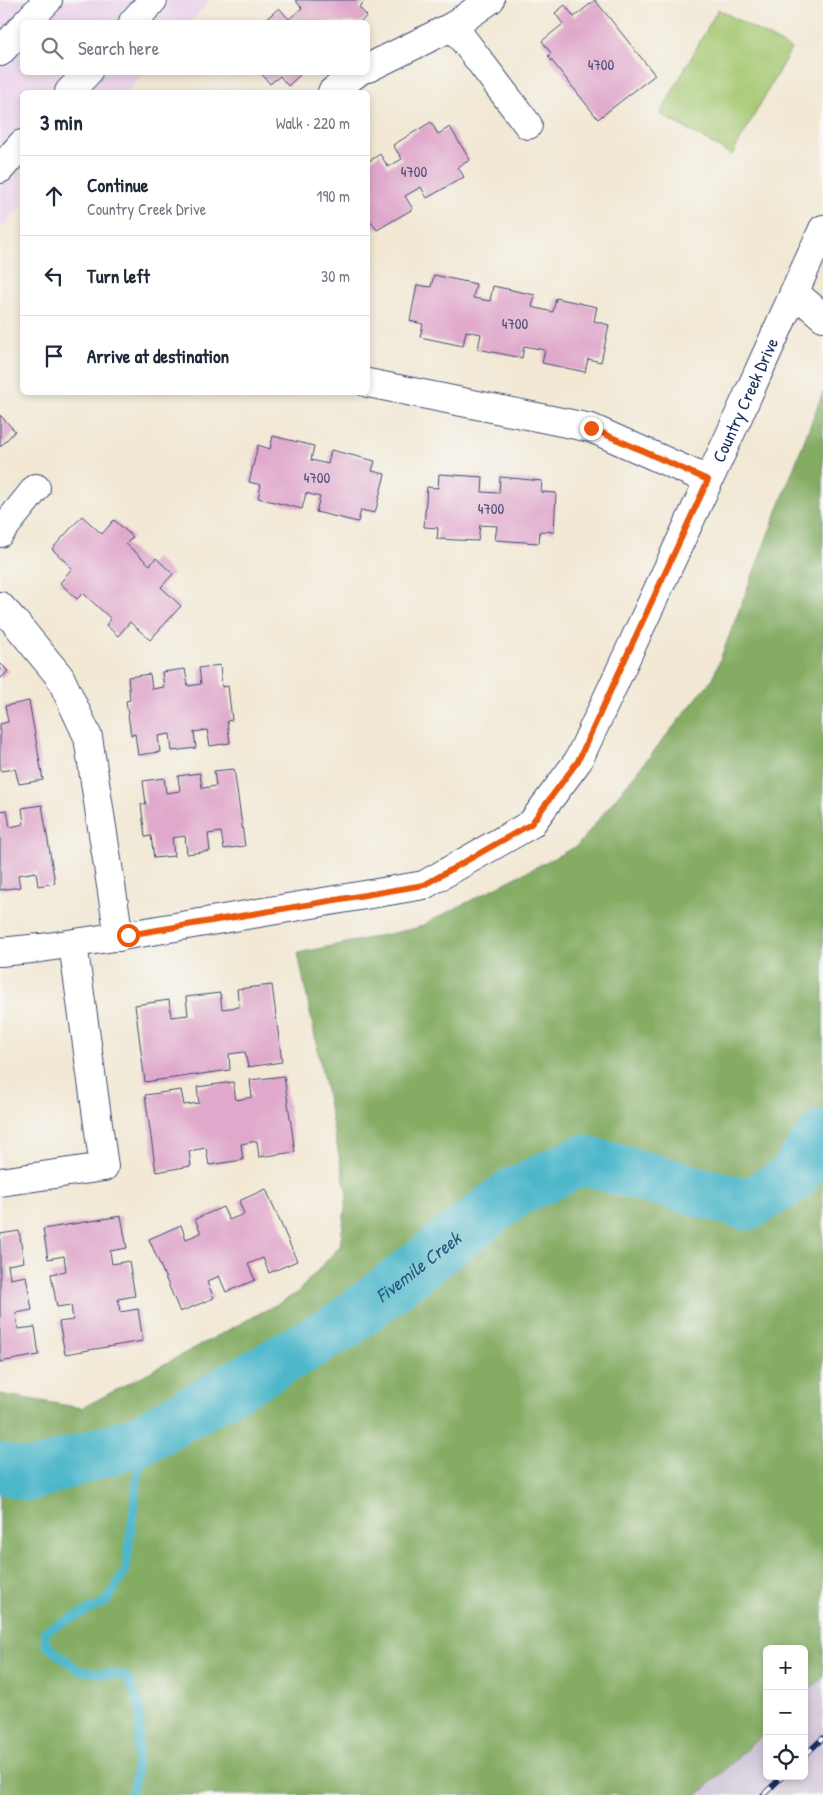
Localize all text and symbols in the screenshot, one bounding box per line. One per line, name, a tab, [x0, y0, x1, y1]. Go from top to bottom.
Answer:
search box	[20, 20, 370, 75]
icon: search	[38, 34, 66, 62]
text: Search here	[78, 35, 159, 61]
house number: 4700	[588, 54, 615, 75]
text: 3 min	[40, 108, 83, 137]
text: Walk · 220 m	[276, 112, 350, 134]
house number: 4700	[401, 161, 428, 182]
text: Continue	[87, 172, 148, 198]
icon: ahead	[40, 182, 68, 210]
text: 190 m	[317, 185, 350, 207]
text: Country Creek Drive	[87, 198, 206, 220]
icon: left	[40, 262, 68, 290]
text: Turn left	[87, 263, 150, 289]
text: 30 m	[321, 265, 350, 287]
house number: 4700	[502, 313, 529, 334]
street label: Country Creek Drive	[706, 334, 784, 466]
icon: arrive	[40, 342, 68, 370]
text: Arrive at destination	[87, 343, 229, 369]
route end	[580, 417, 603, 440]
house number: 4700	[304, 467, 331, 488]
house number: 4700	[478, 498, 505, 519]
route start	[117, 924, 140, 947]
water label: Fivemile Creek	[370, 1224, 468, 1308]
map controls	[763, 1645, 808, 1780]
button: +	[763, 1645, 808, 1690]
button: −	[763, 1690, 808, 1735]
button: locate	[763, 1735, 808, 1780]

